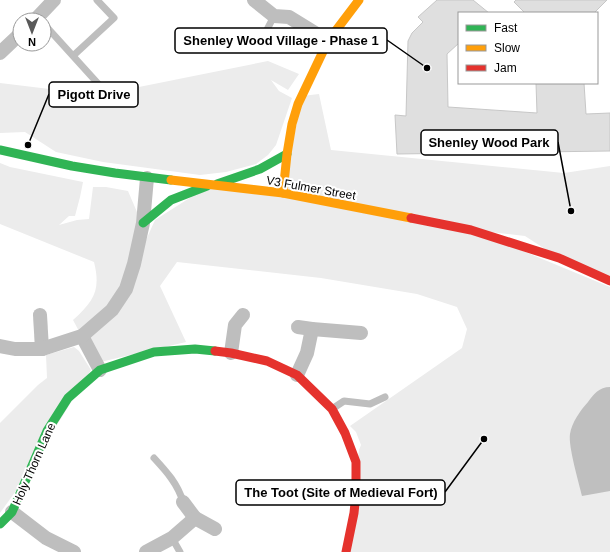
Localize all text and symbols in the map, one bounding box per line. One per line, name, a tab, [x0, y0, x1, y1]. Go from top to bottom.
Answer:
north arrow	[12, 12, 52, 52]
legend	[458, 12, 598, 84]
text: Fast	[494, 21, 518, 35]
callout: Shenley Wood Village - Phase 1	[175, 28, 387, 53]
text: Shenley Wood Village - Phase 1	[183, 33, 379, 48]
text: N	[28, 36, 36, 48]
text: Slow	[494, 41, 520, 55]
text: Jam	[494, 61, 517, 75]
callout: Pigott Drive	[49, 82, 138, 107]
text: Pigott Drive	[58, 87, 130, 102]
callout: Shenley Wood Park	[421, 130, 558, 155]
text: Shenley Wood Park	[428, 135, 550, 150]
street label: V3 Fulmer Street	[265, 173, 358, 203]
street label: Holy Thorn Lane	[10, 420, 59, 507]
callout: The Toot (Site of Medieval Fort)	[236, 480, 445, 505]
text: The Toot (Site of Medieval Fort)	[244, 485, 438, 500]

